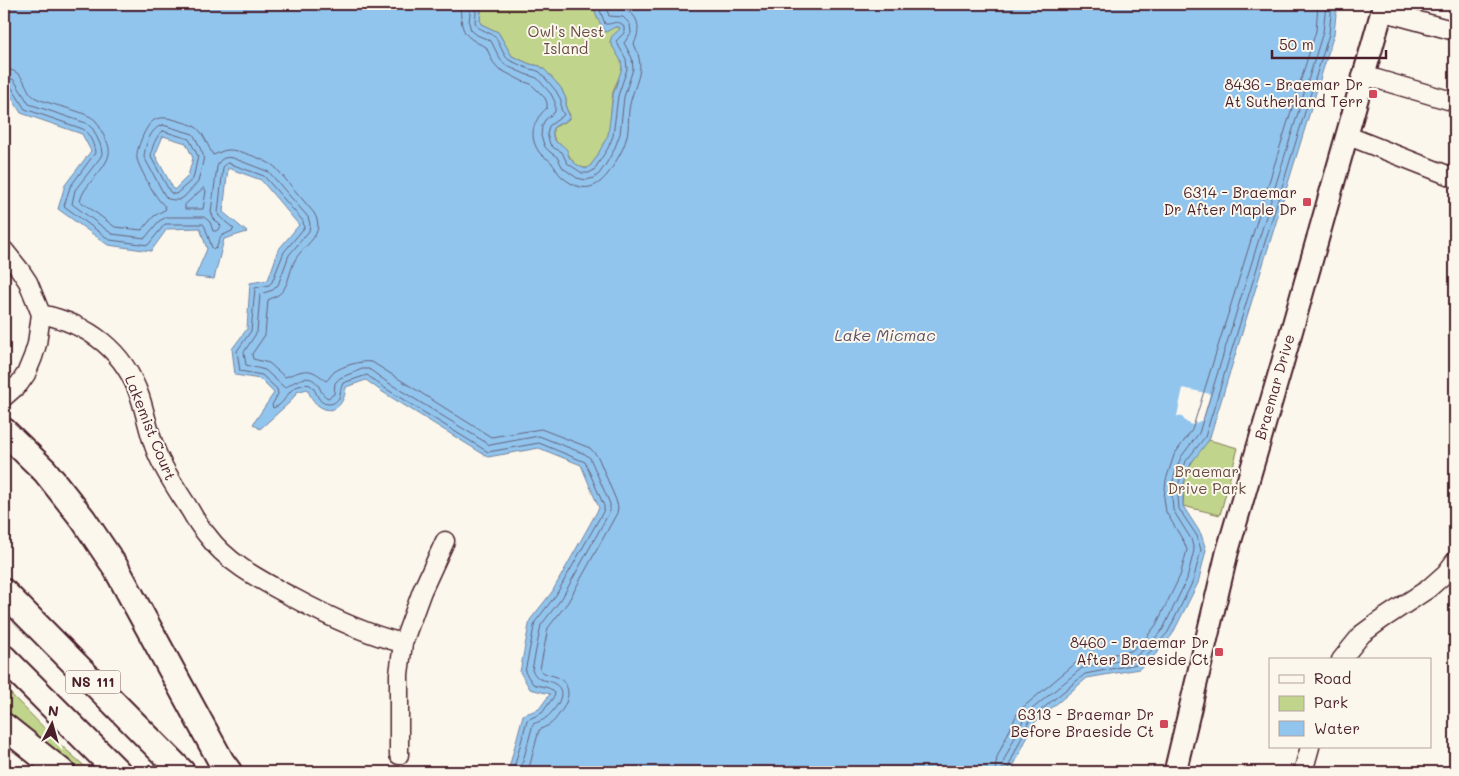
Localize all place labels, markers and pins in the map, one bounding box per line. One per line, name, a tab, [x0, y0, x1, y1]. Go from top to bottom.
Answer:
place label: 8436 - Braemar Dr At Sutherland Terr	[1224, 74, 1363, 111]
marker: 8436 - Braemar Dr At Sutherland Terr	[1367, 88, 1379, 100]
place label: 6314 - Braemar Dr After Maple Dr	[1164, 182, 1297, 219]
marker: 6314 - Braemar Dr After Maple Dr	[1301, 196, 1313, 208]
place label: 8460 - Braemar Dr After Braeside Ct	[1070, 632, 1209, 669]
marker: 8460 - Braemar Dr After Braeside Ct	[1213, 646, 1225, 658]
place label: 6313 - Braemar Dr Before Braeside Ct	[1011, 704, 1154, 741]
marker: 6313 - Braemar Dr Before Braeside Ct	[1158, 718, 1170, 730]

